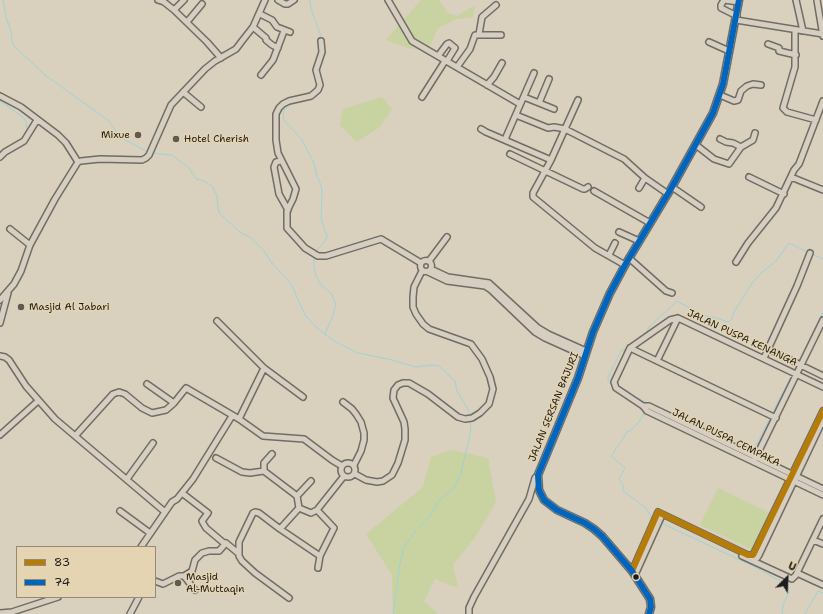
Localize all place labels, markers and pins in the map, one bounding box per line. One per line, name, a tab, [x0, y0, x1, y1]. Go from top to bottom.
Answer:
place label: Mixue	[101, 129, 130, 141]
marker: Mixue	[133, 130, 143, 140]
place label: Hotel Cherish	[184, 133, 249, 145]
marker: Hotel Cherish	[171, 134, 181, 144]
place label: Masjid Al Jabari	[29, 301, 110, 313]
marker: Masjid Al Jabari	[16, 302, 26, 312]
place label: Masjid Al-Muttaqin	[186, 571, 244, 594]
unlabelled marker	[631, 572, 641, 582]
marker: Masjid Al-Muttaqin	[173, 578, 183, 588]

